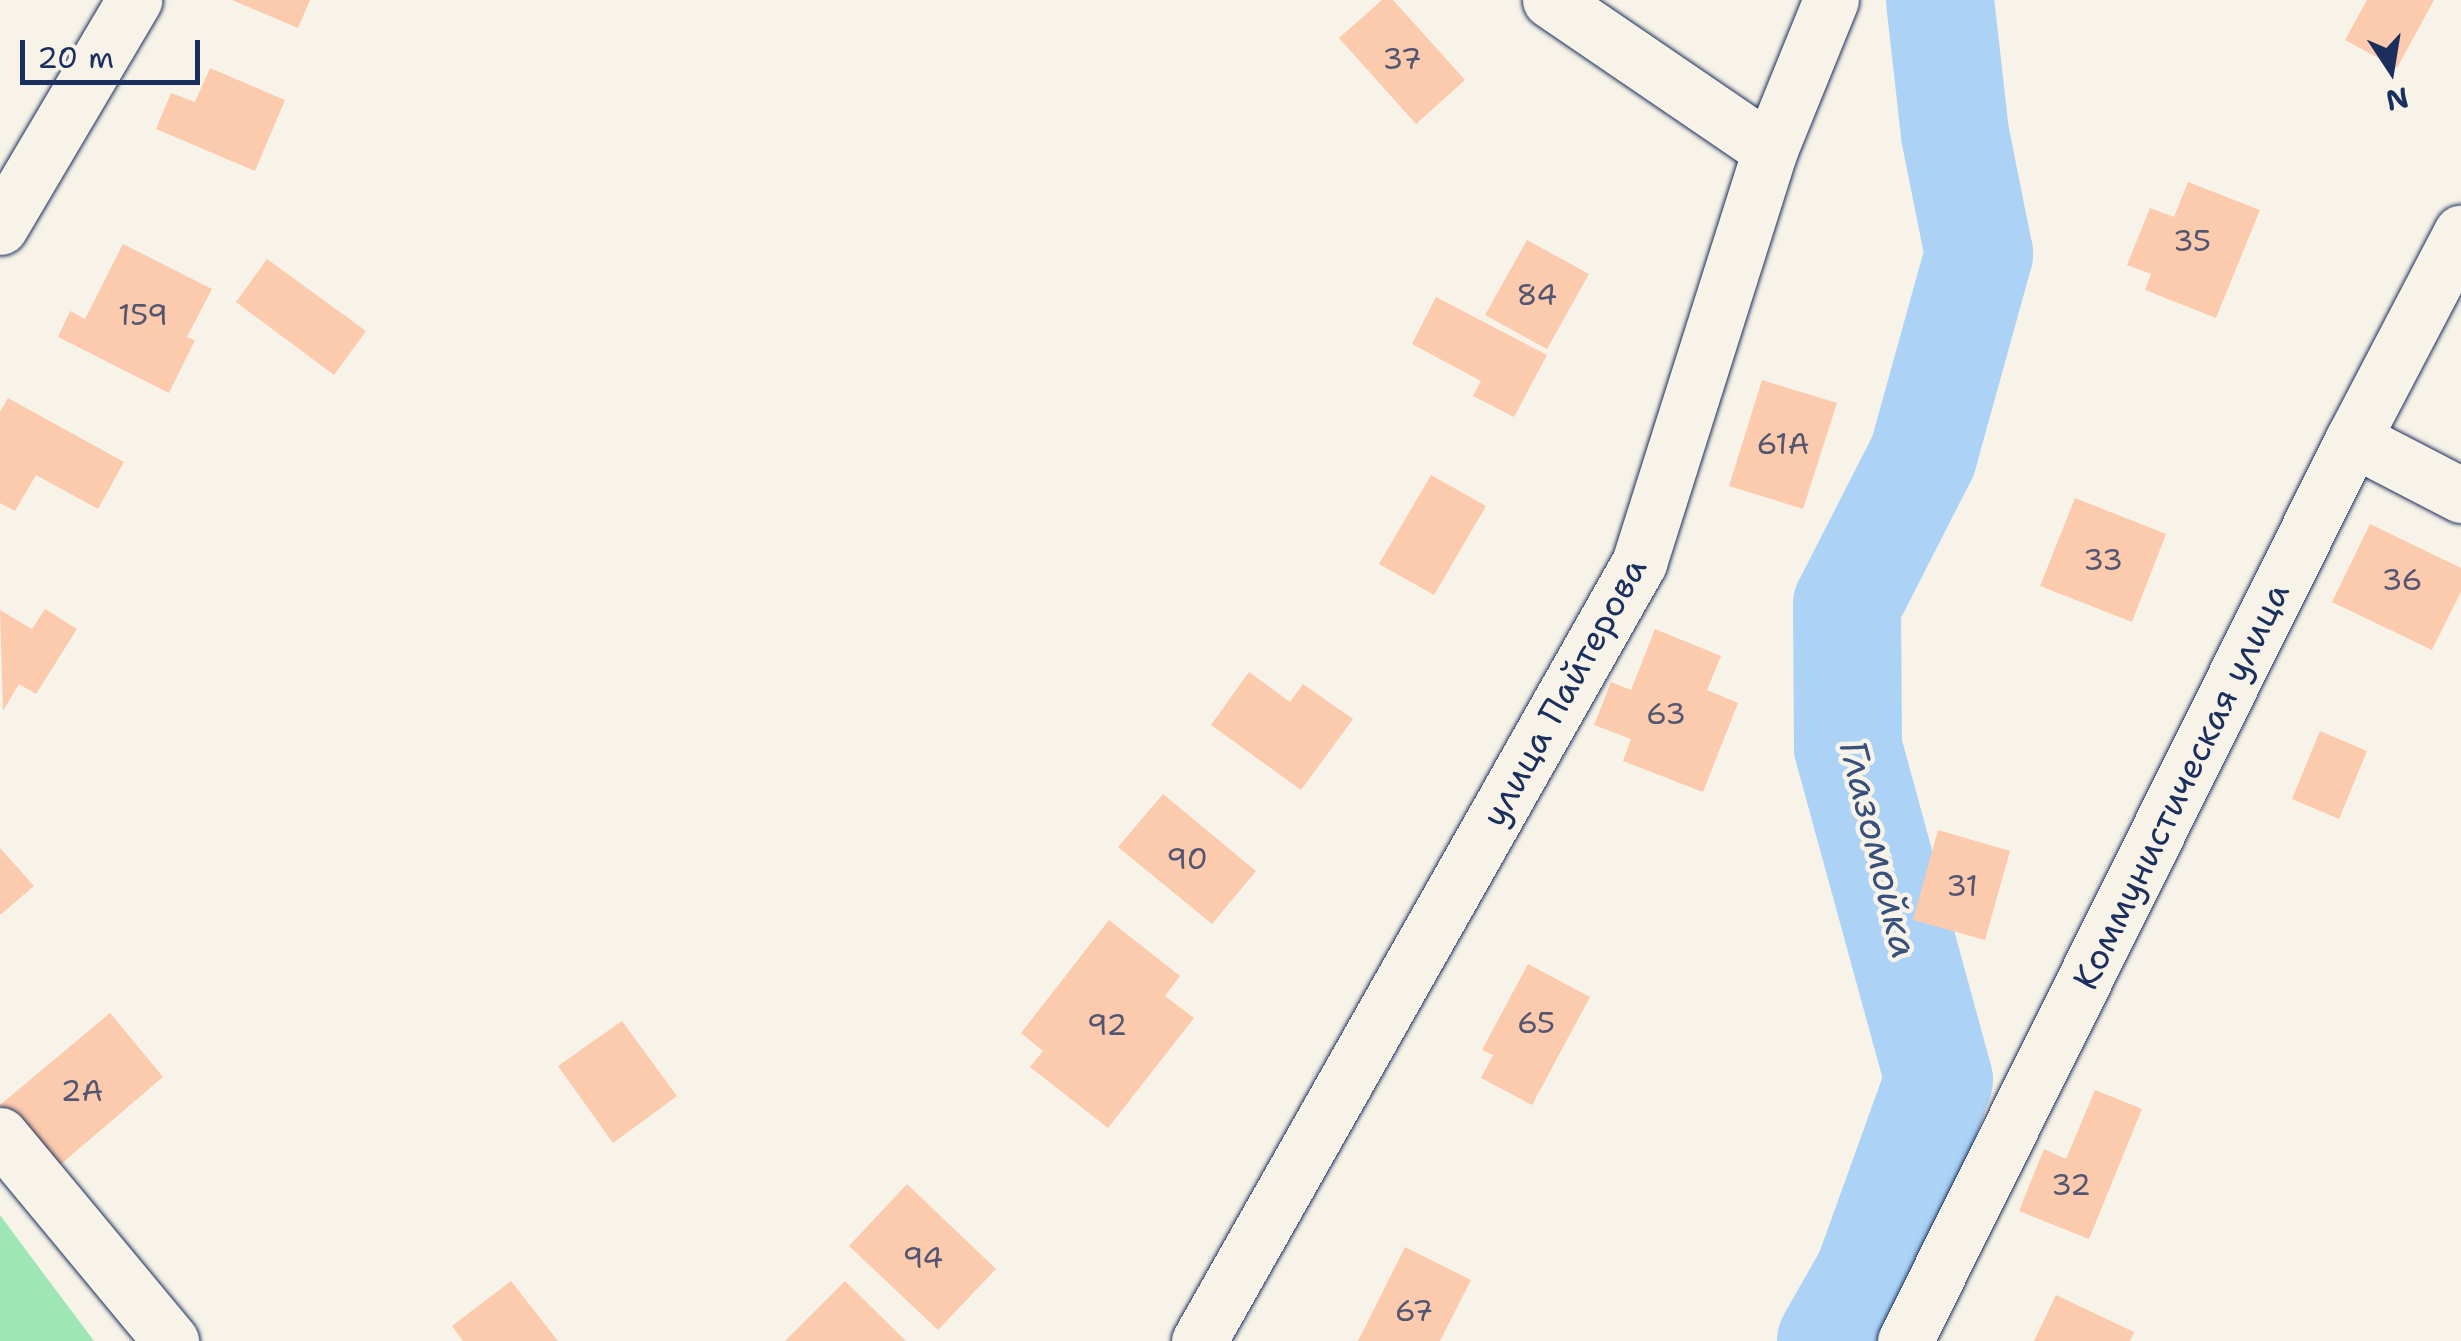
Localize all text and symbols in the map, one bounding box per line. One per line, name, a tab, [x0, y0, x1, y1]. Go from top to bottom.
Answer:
scale bar	[25, 20, 205, 82]
north arrow	[2341, 20, 2441, 120]
text: 20 m	[37, 37, 114, 78]
house number: 37	[1382, 41, 1422, 77]
text: N	[2382, 78, 2412, 120]
house number: 35	[2173, 223, 2211, 259]
house number: 84	[1517, 277, 1557, 313]
house number: 159	[118, 297, 168, 333]
house number: 61А	[1756, 426, 1810, 462]
house number: 33	[2083, 542, 2123, 578]
street label: улица Пайтерова	[1473, 550, 1655, 834]
house number: 36	[2381, 562, 2423, 598]
street label: Коммунистическая улица	[2064, 576, 2298, 996]
house number: 63	[1646, 696, 1686, 732]
water label: Глазомойка	[1830, 735, 1928, 963]
house number: 90	[1166, 841, 1208, 877]
house number: 31	[1946, 868, 1978, 904]
house number: 65	[1517, 1005, 1555, 1041]
house number: 92	[1087, 1007, 1127, 1043]
house number: 2А	[61, 1073, 103, 1109]
house number: 32	[2051, 1167, 2091, 1203]
house number: 94	[903, 1240, 943, 1276]
house number: 67	[1395, 1293, 1433, 1329]

